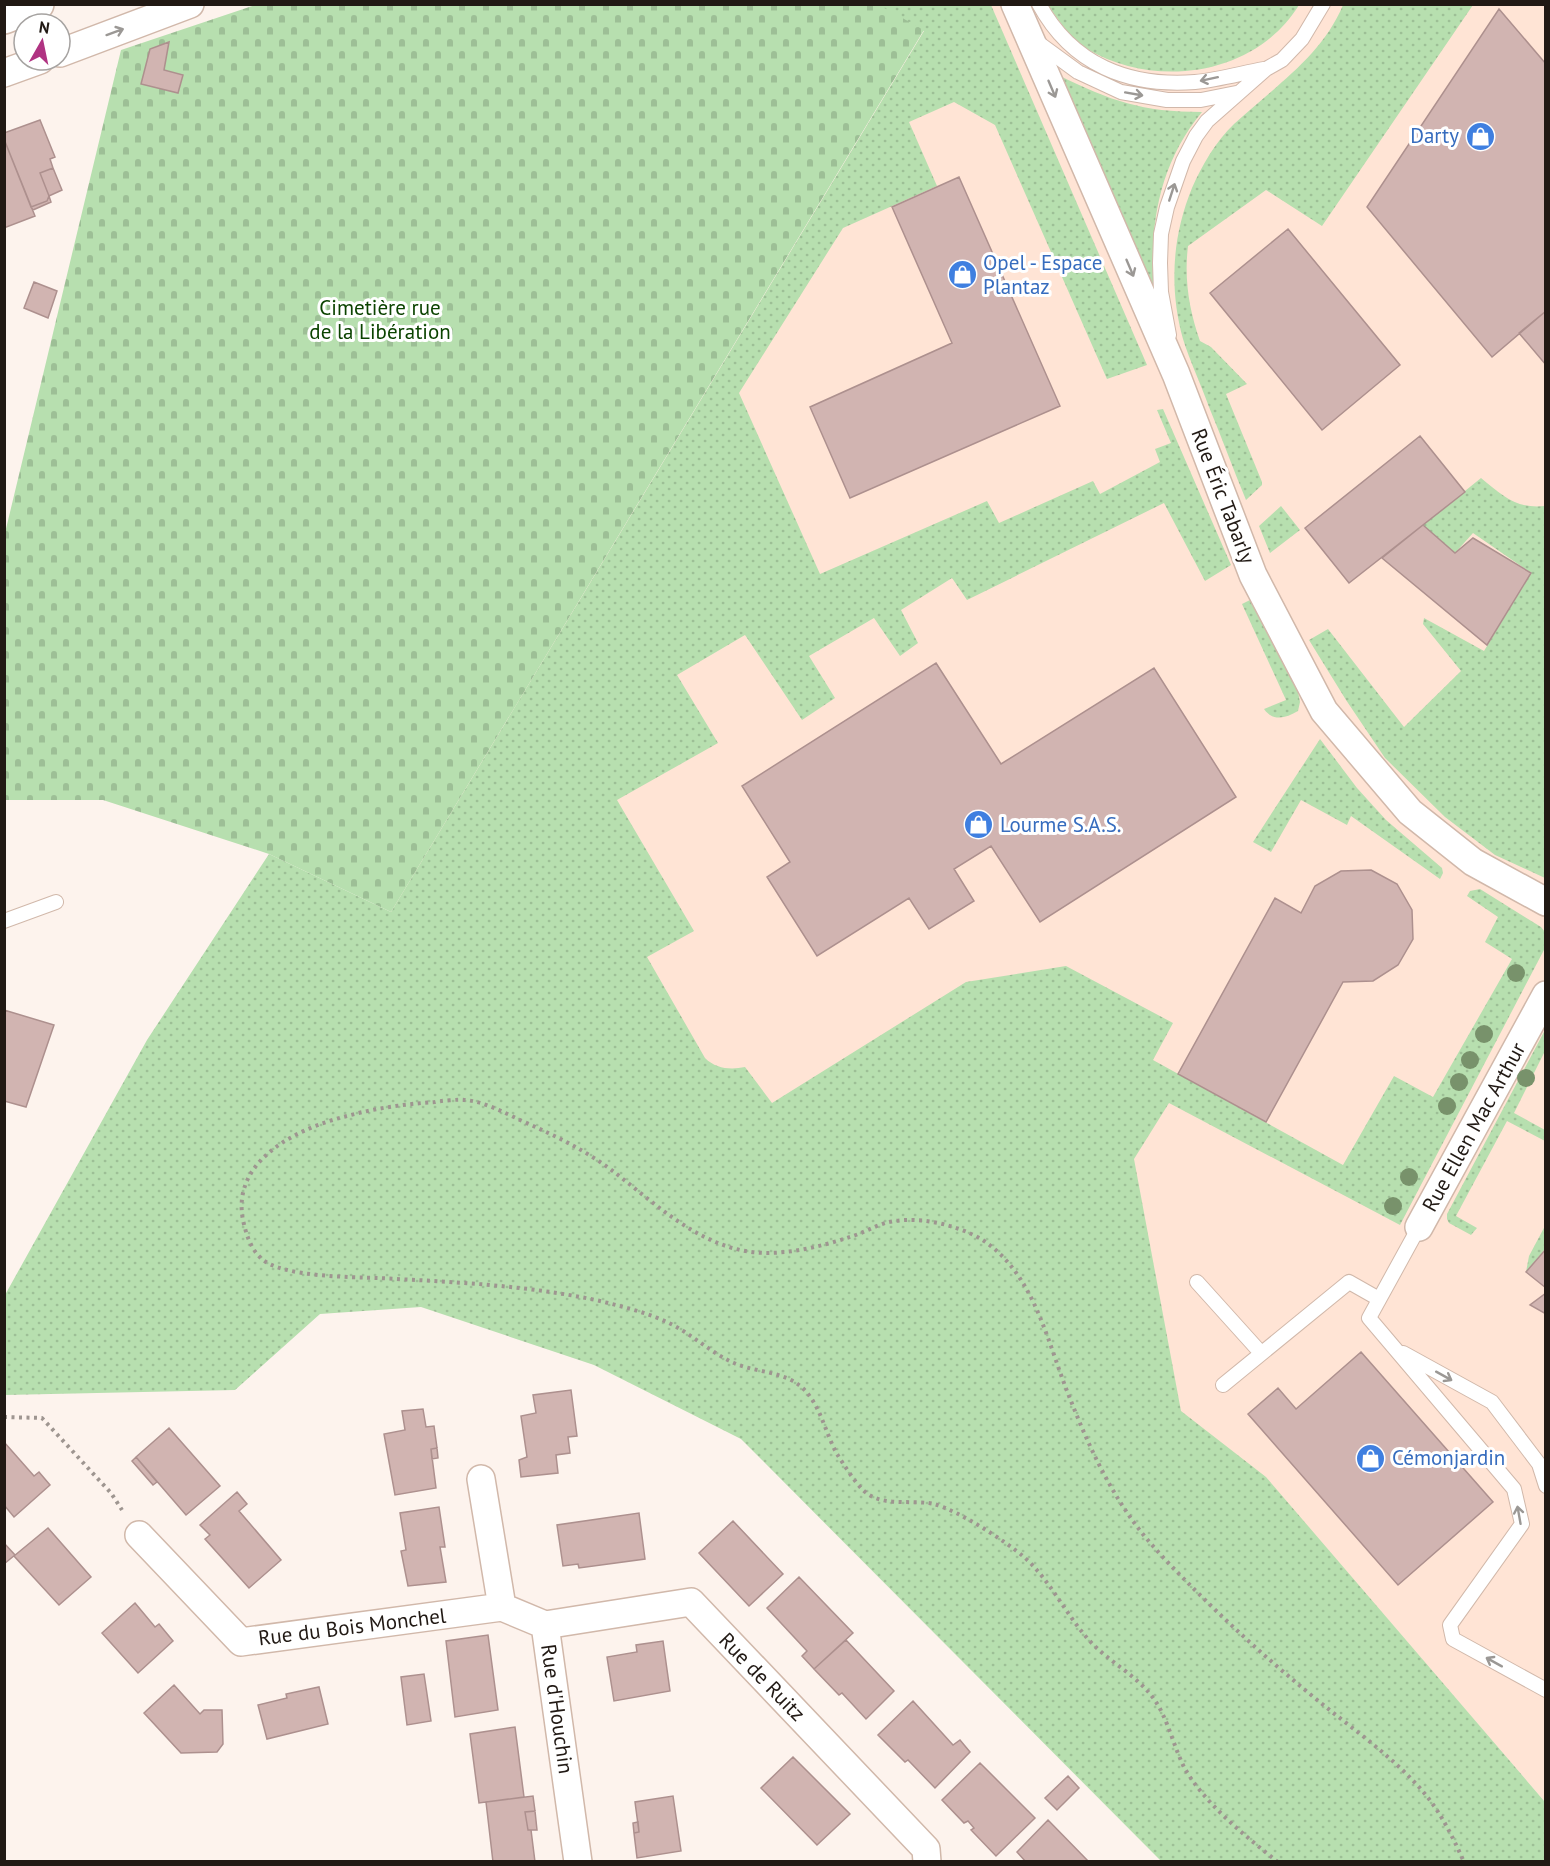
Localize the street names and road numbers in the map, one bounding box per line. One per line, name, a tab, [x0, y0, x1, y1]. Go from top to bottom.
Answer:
street label: Rue Éric Tabarly	[1185, 424, 1262, 567]
street label: Rue Ellen Mac Arthur	[1416, 1037, 1531, 1216]
street label: Rue du Bois Monchel	[257, 1602, 447, 1651]
street label: Rue de Ruitz	[713, 1627, 811, 1727]
street label: Rue d'Houchin	[535, 1642, 580, 1775]

